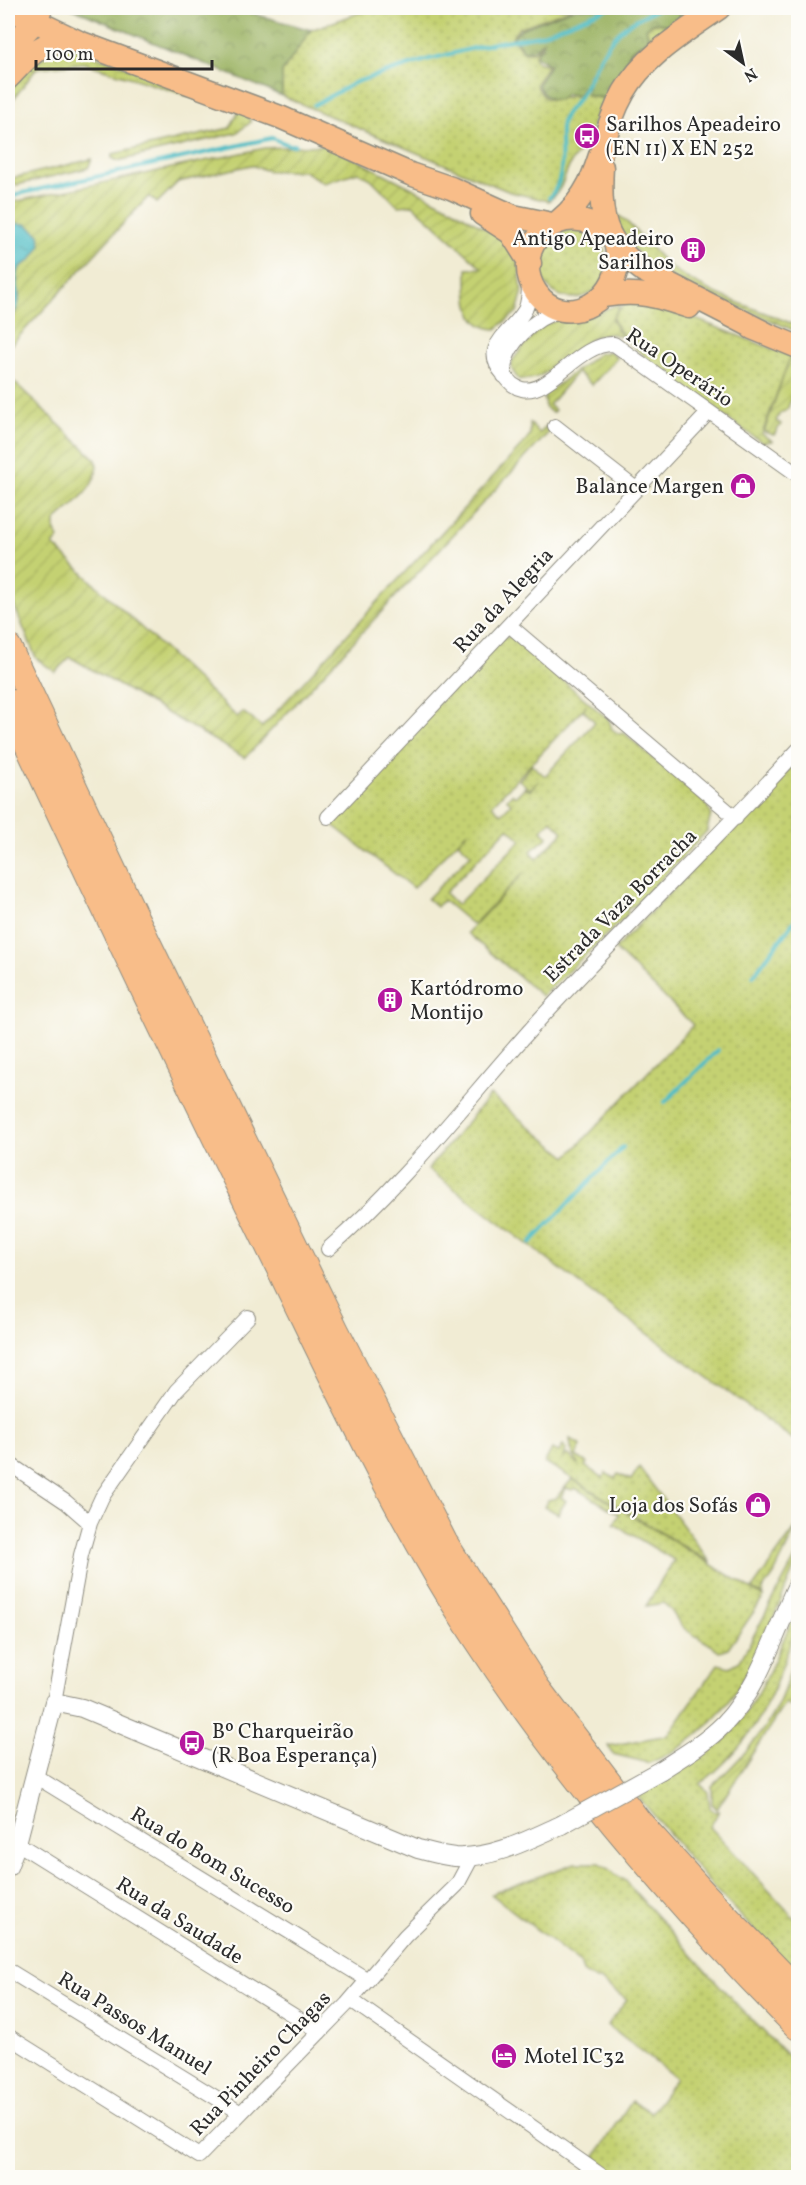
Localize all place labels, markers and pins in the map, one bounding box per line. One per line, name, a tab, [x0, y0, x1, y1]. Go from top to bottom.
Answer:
place label: Sarilhos Apeadeiro (EN 11) X EN 252	[606, 111, 781, 164]
bus stop icon: Sarilhos Apeadeiro (EN 11) X EN 252	[572, 121, 602, 151]
place label: Antigo Apeadeiro Sarilhos	[512, 225, 674, 278]
building icon: Antigo Apeadeiro Sarilhos	[678, 235, 708, 265]
shop icon: Balance Margen	[728, 471, 758, 501]
place label: Balance Margen	[576, 473, 724, 502]
place label: Kartódromo Montijo	[410, 975, 523, 1028]
building icon: Kartódromo Montijo	[375, 985, 405, 1015]
shop icon: Loja dos Sofás	[743, 1490, 773, 1520]
place label: Loja dos Sofás	[609, 1492, 738, 1521]
place label: Bº Charqueirão (R Boa Esperança)	[212, 1718, 377, 1771]
bus stop icon: Bº Charqueirão (R Boa Esperança)	[177, 1728, 207, 1758]
hotel icon: Motel IC32	[489, 2041, 519, 2071]
place label: Motel IC32	[524, 2043, 625, 2072]

